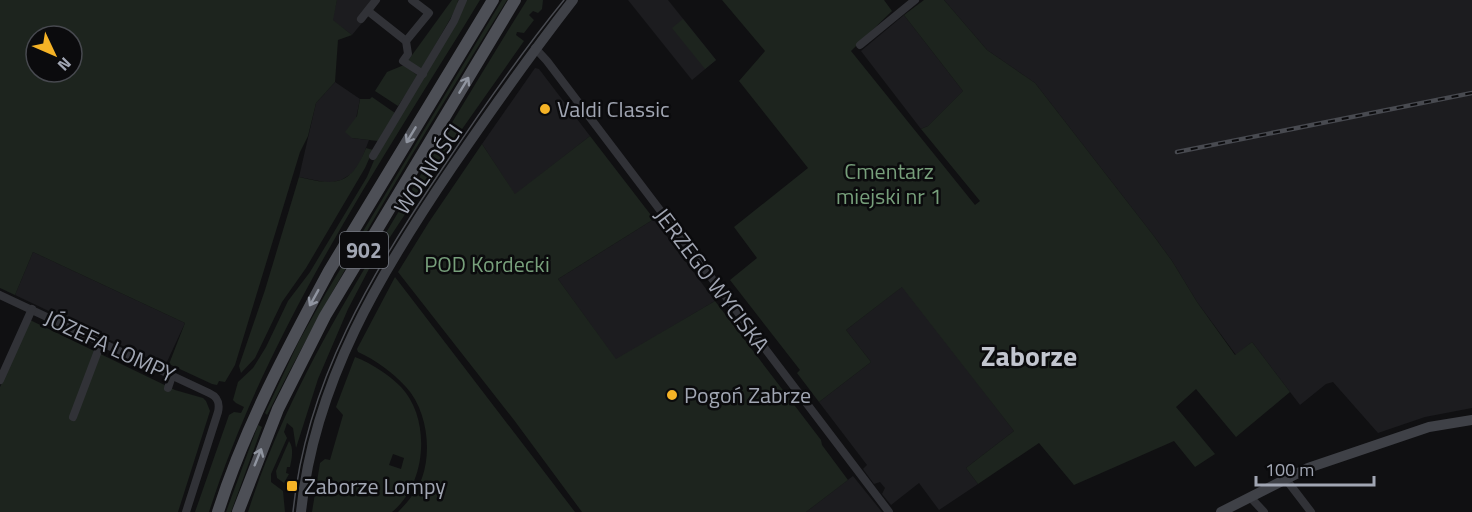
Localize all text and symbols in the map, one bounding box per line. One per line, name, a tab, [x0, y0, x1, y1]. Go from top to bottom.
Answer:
north arrow	[24, 24, 84, 84]
text: N	[52, 52, 77, 77]
one-way arrow	[458, 77, 470, 94]
place label: Valdi Classic	[557, 92, 670, 126]
marker: Valdi Classic	[538, 102, 552, 116]
street label: WOLNOŚCI	[385, 117, 471, 221]
one-way arrow	[404, 126, 416, 143]
park label: Cmentarz miejski nr 1	[836, 154, 942, 213]
street label: JERZEGO WYCISKA	[646, 200, 778, 360]
road number: 902	[340, 232, 388, 268]
park label: POD Kordecki	[424, 247, 550, 281]
one-way arrow	[308, 289, 319, 307]
street label: JÓZEFA LOMPY	[39, 301, 181, 391]
district label: Zaborze	[981, 334, 1077, 377]
place label: Pogoń Zabrze	[684, 378, 811, 412]
marker: Pogoń Zabrze	[665, 388, 679, 402]
one-way arrow	[253, 448, 264, 467]
scale bar	[1256, 449, 1374, 487]
text: 100 m	[1265, 456, 1314, 483]
place label: Zaborze Lompy	[304, 469, 446, 503]
marker: Zaborze Lompy	[285, 479, 299, 493]

